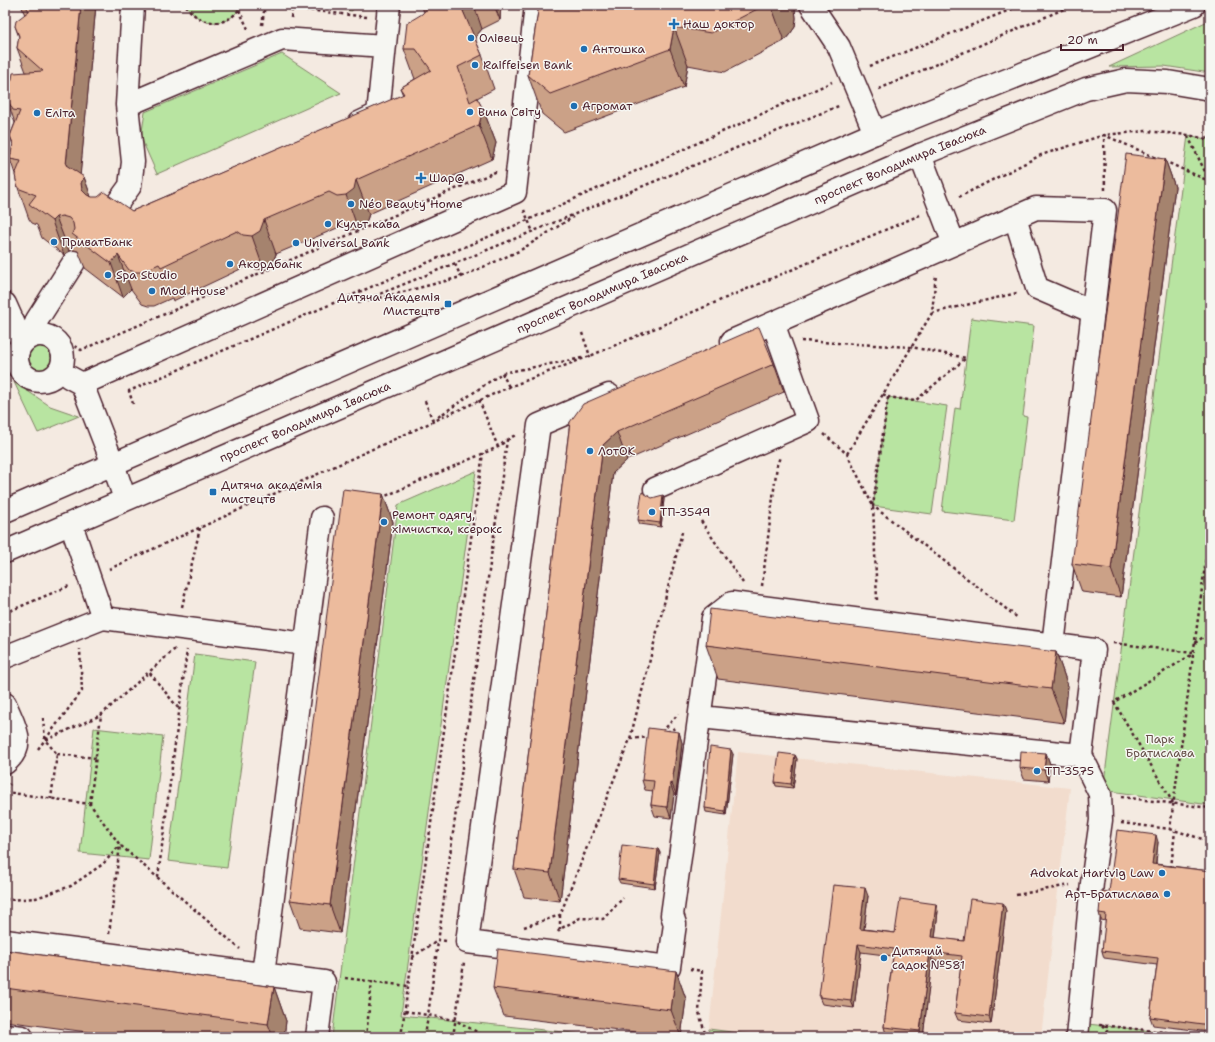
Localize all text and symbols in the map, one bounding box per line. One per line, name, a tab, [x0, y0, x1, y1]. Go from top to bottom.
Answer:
place label: Наш доктор	[683, 16, 755, 32]
marker: Наш доктор	[668, 18, 680, 30]
scale bar	[1061, 26, 1123, 52]
place label: Олівець	[479, 30, 524, 46]
text: 20 m	[1067, 32, 1098, 48]
marker: Олівець	[466, 33, 476, 43]
place label: Антошка	[592, 41, 645, 57]
marker: Антошка	[579, 44, 589, 54]
place label: Raiffeisen Bank	[483, 57, 573, 73]
marker: Raiffeisen Bank	[470, 60, 480, 70]
place label: Агромат	[582, 98, 633, 114]
marker: Агромат	[569, 101, 579, 111]
place label: Вина Світу	[478, 104, 541, 120]
place label: Еліта	[45, 105, 76, 121]
marker: Вина Світу	[465, 107, 475, 117]
marker: Еліта	[32, 108, 42, 118]
street label: проспект Володимира Івасюка	[811, 121, 989, 208]
place label: Шар@	[429, 170, 465, 186]
marker: Шар@	[416, 173, 426, 183]
place label: Néo Beauty Home	[359, 196, 463, 212]
marker: Néo Beauty Home	[346, 199, 356, 209]
place label: Культ кава	[336, 216, 400, 232]
marker: Культ кава	[323, 219, 333, 229]
place label: ПриватБанк	[62, 234, 133, 250]
place label: Universal Bank	[304, 235, 390, 251]
marker: ПриватБанк	[49, 237, 59, 247]
marker: Universal Bank	[291, 238, 301, 248]
street label: проспект Володимира Івасюка	[514, 249, 691, 337]
place label: Акордбанк	[238, 256, 303, 272]
marker: Акордбанк	[225, 259, 235, 269]
place label: Spa Studio	[116, 267, 177, 283]
marker: Spa Studio	[103, 270, 113, 280]
place label: Mod House	[160, 283, 226, 299]
marker: Mod House	[147, 286, 157, 296]
place label: Дитяча Академія Мистецтв	[337, 289, 440, 319]
marker: Дитяча Академія Мистецтв	[443, 299, 453, 309]
street label: проспект Володимира Івасюка	[217, 377, 394, 466]
place label: ЛотОК	[598, 443, 636, 459]
marker: ЛотОК	[585, 446, 595, 456]
place label: Дитяча академія мистецтв	[221, 477, 322, 507]
marker: Дитяча академія мистецтв	[208, 487, 218, 497]
place label: ТП-3549	[660, 504, 710, 520]
place label: Ремонт одягу, хімчистка, ксерокс	[392, 507, 502, 537]
marker: ТП-3549	[647, 507, 657, 517]
marker: Ремонт одягу, хімчистка, ксерокс	[379, 517, 389, 527]
park label: Парк Братислава	[1125, 731, 1195, 761]
place label: ТП-3575	[1045, 763, 1094, 779]
marker: ТП-3575	[1032, 766, 1042, 776]
place label: Advokat Hartvig Law	[1030, 865, 1155, 881]
marker: Advokat Hartvig Law	[1157, 868, 1167, 878]
place label: Арт-Братислава	[1065, 886, 1160, 902]
marker: Арт-Братислава	[1162, 889, 1172, 899]
place label: Дитячий садок №581	[892, 943, 965, 973]
marker: Дитячий садок №581	[879, 953, 889, 963]

